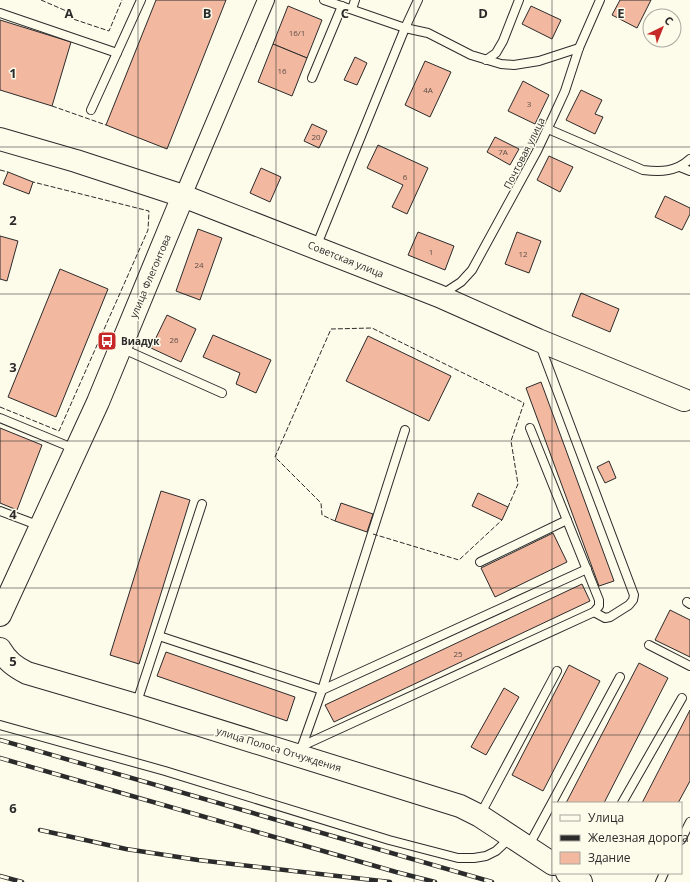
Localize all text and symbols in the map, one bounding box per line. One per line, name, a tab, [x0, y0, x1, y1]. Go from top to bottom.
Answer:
text: A	[65, 4, 74, 22]
text: B	[203, 4, 212, 22]
text: C	[341, 4, 349, 22]
text: D	[478, 4, 488, 22]
text: E	[617, 4, 625, 22]
north arrow	[642, 8, 682, 48]
text: С	[661, 12, 677, 28]
house number: 16/1	[289, 27, 305, 38]
text: 1	[9, 64, 17, 82]
house number: 16	[277, 65, 287, 76]
house number: 4А	[423, 84, 434, 95]
house number: 3	[527, 98, 532, 109]
street label: Почтовая улица	[500, 115, 548, 191]
house number: 20	[311, 131, 321, 142]
house number: 7А	[498, 146, 509, 157]
house number: 6	[403, 171, 408, 182]
text: 2	[9, 211, 17, 229]
street label: улица Флегонтова	[126, 232, 174, 320]
street label: Советская улица	[306, 237, 386, 281]
house number: 1	[429, 246, 433, 257]
house number: 12	[518, 248, 528, 259]
house number: 24	[194, 259, 204, 270]
bus stop icon: Виадук	[96, 330, 118, 352]
place label: Виадук	[121, 334, 160, 348]
house number: 26	[169, 334, 179, 345]
text: 3	[9, 358, 17, 376]
text: 4	[9, 505, 17, 523]
house number: 25	[453, 648, 463, 659]
text: 5	[9, 652, 17, 670]
street label: улица Полоса Отчуждения	[215, 723, 343, 775]
text: 6	[9, 799, 17, 817]
legend	[552, 802, 682, 874]
text: Улица	[588, 809, 624, 826]
text: Железная дорога	[588, 829, 689, 846]
text: Здание	[588, 849, 631, 866]

